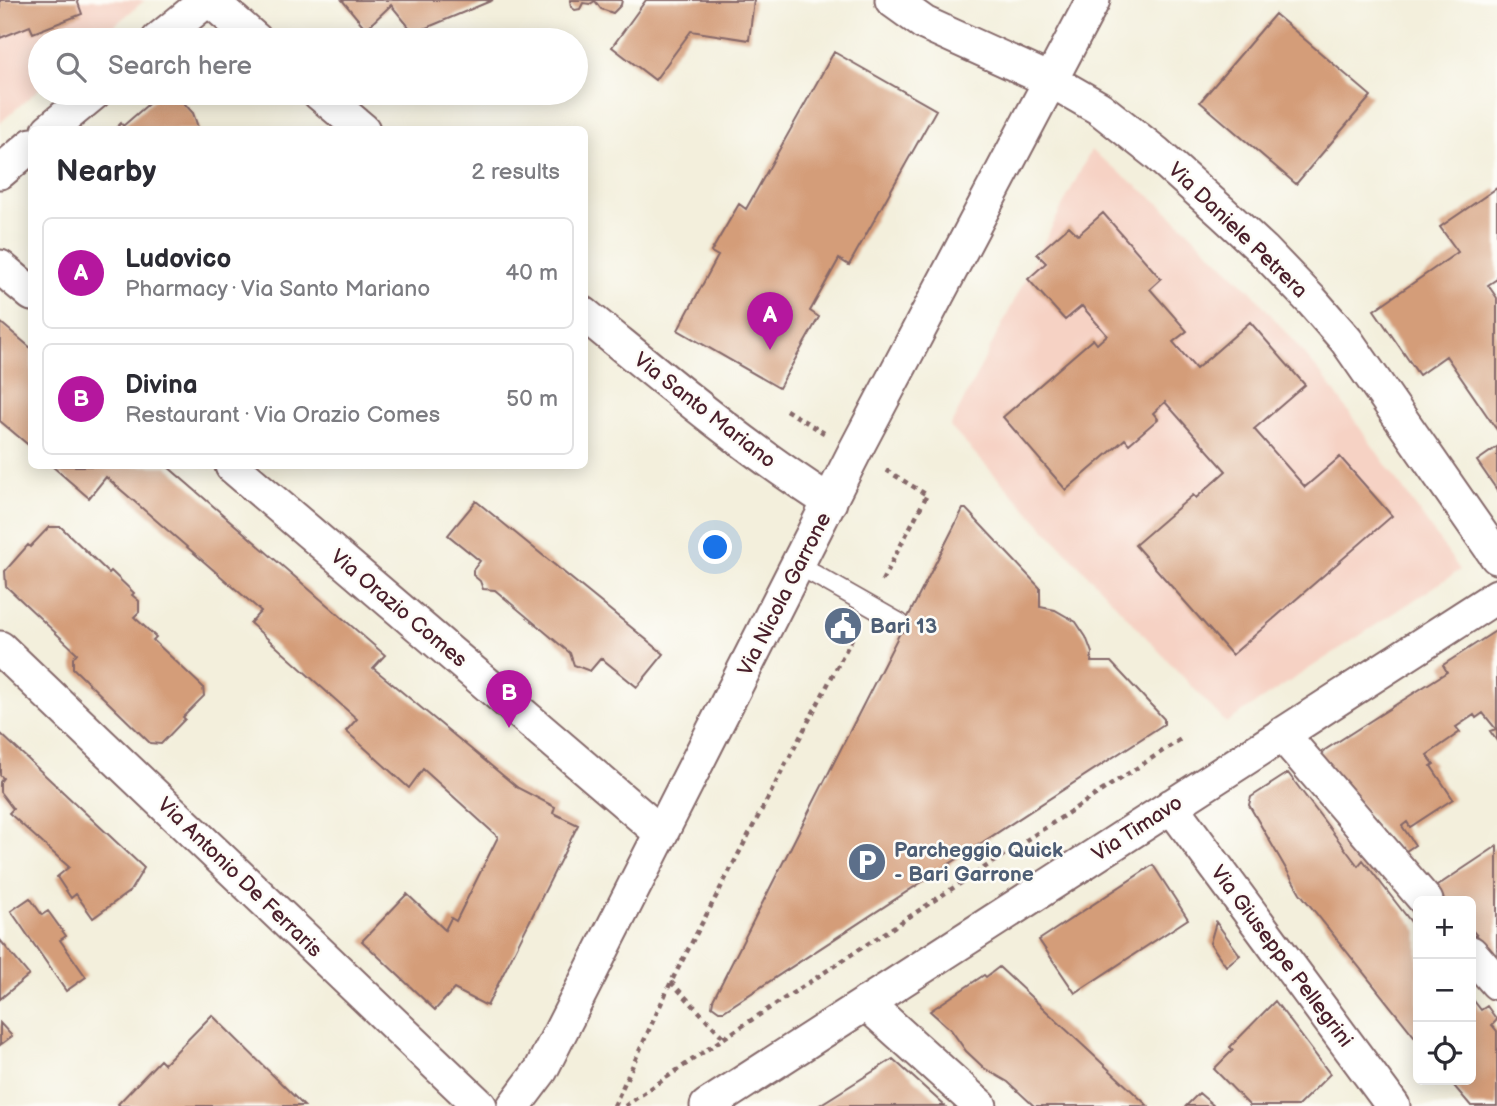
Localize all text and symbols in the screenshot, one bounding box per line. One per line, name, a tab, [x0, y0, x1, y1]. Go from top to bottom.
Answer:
search box	[28, 28, 588, 105]
icon: search	[52, 48, 90, 86]
text: Search here	[108, 51, 252, 82]
text: Nearby	[56, 154, 156, 190]
street label: Via Daniele Petrera	[1163, 157, 1313, 303]
text: 2 results	[471, 158, 560, 186]
text: Ludovico	[125, 244, 231, 275]
text: A	[74, 259, 88, 287]
text: 40 m	[505, 259, 558, 287]
text: Pharmacy · Via Santo Mariano	[125, 275, 430, 303]
pin: A	[747, 292, 793, 350]
street label: Via Santo Mariano	[629, 347, 781, 474]
text: Divina	[125, 370, 198, 401]
text: B	[73, 385, 89, 413]
text: 50 m	[506, 385, 558, 413]
text: Restaurant · Via Orazio Comes	[125, 401, 440, 429]
street label: Via Nicola Garrone	[732, 508, 836, 680]
your location	[698, 530, 732, 564]
street label: Via Orazio Comes	[325, 544, 472, 673]
public building icon: Bari 13	[822, 605, 864, 647]
place label: Bari 13	[870, 614, 937, 639]
pin: B	[486, 670, 532, 728]
street label: Via Timavo	[1087, 790, 1187, 867]
street label: Via Antonio De Ferraris	[152, 792, 327, 962]
place label: Parcheggio Quick - Bari Garrone	[894, 838, 1063, 887]
parking icon: Parcheggio Quick - Bari Garrone	[846, 841, 888, 883]
street label: Via Giuseppe Pellegrini	[1205, 861, 1358, 1052]
map controls	[1413, 896, 1476, 1085]
button: +	[1413, 896, 1476, 959]
button: −	[1413, 959, 1476, 1022]
button: locate	[1413, 1022, 1476, 1085]

